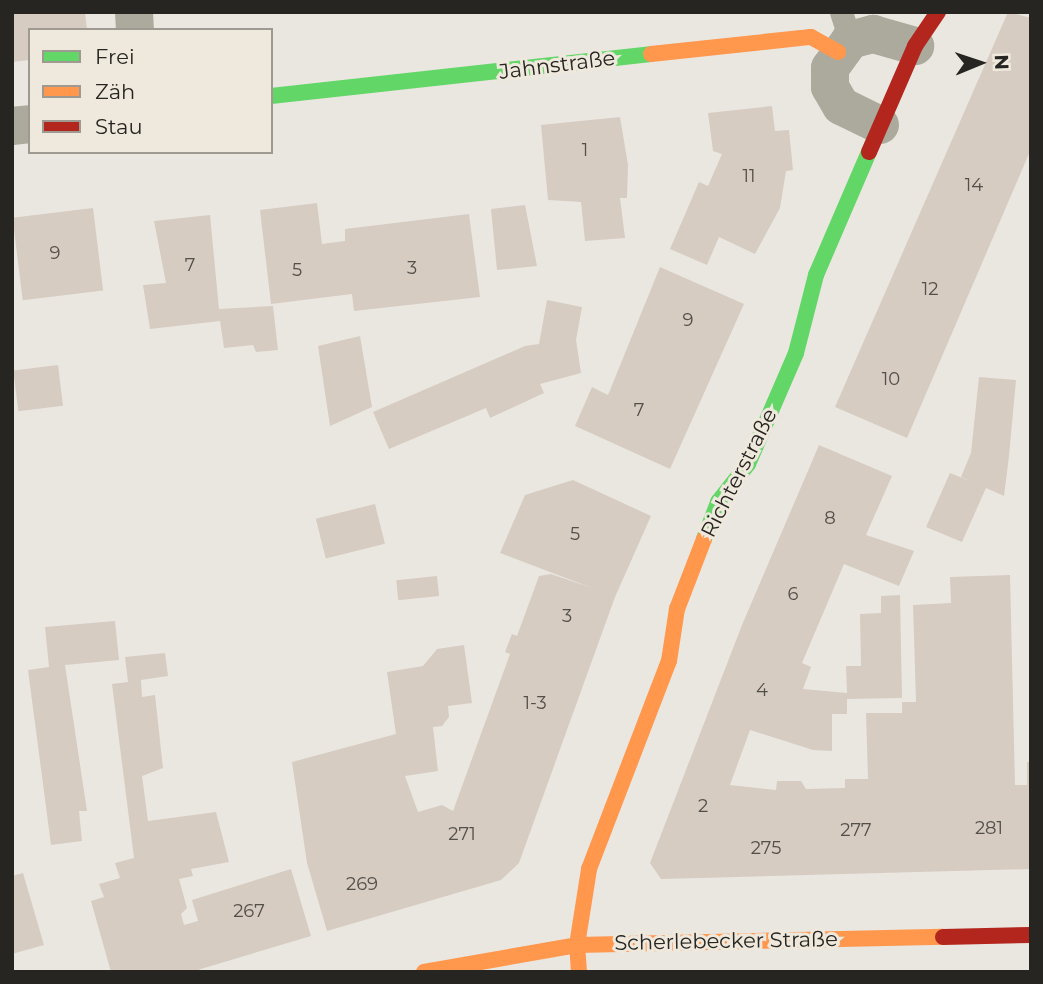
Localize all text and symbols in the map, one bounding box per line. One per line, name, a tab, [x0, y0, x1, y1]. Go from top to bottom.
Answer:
legend	[28, 28, 273, 154]
north arrow	[945, 28, 1015, 98]
text: Frei	[95, 44, 135, 69]
street label: Jahnstraße	[498, 45, 616, 85]
text: N	[990, 54, 1013, 70]
text: Zäh	[95, 79, 135, 104]
text: Stau	[95, 114, 143, 139]
house number: 1	[582, 139, 588, 161]
house number: 11	[743, 165, 755, 187]
house number: 14	[965, 174, 983, 196]
house number: 9	[50, 242, 60, 264]
house number: 7	[185, 254, 195, 276]
house number: 3	[407, 257, 417, 279]
house number: 5	[292, 259, 302, 281]
house number: 12	[922, 278, 938, 300]
house number: 9	[683, 309, 693, 331]
house number: 10	[882, 368, 900, 390]
house number: 7	[634, 399, 644, 421]
street label: Richterstraße	[696, 404, 782, 542]
house number: 8	[824, 507, 836, 529]
house number: 5	[570, 523, 580, 545]
house number: 6	[788, 583, 798, 605]
house number: 3	[562, 605, 572, 627]
house number: 4	[756, 679, 768, 701]
house number: 1-3	[523, 692, 547, 714]
house number: 2	[698, 795, 708, 817]
house number: 281	[975, 817, 1003, 839]
house number: 277	[840, 819, 872, 841]
house number: 271	[448, 823, 476, 845]
house number: 275	[751, 837, 781, 859]
house number: 269	[346, 873, 378, 895]
house number: 267	[233, 900, 265, 922]
street label: Scherlebecker Straße	[614, 926, 838, 956]

